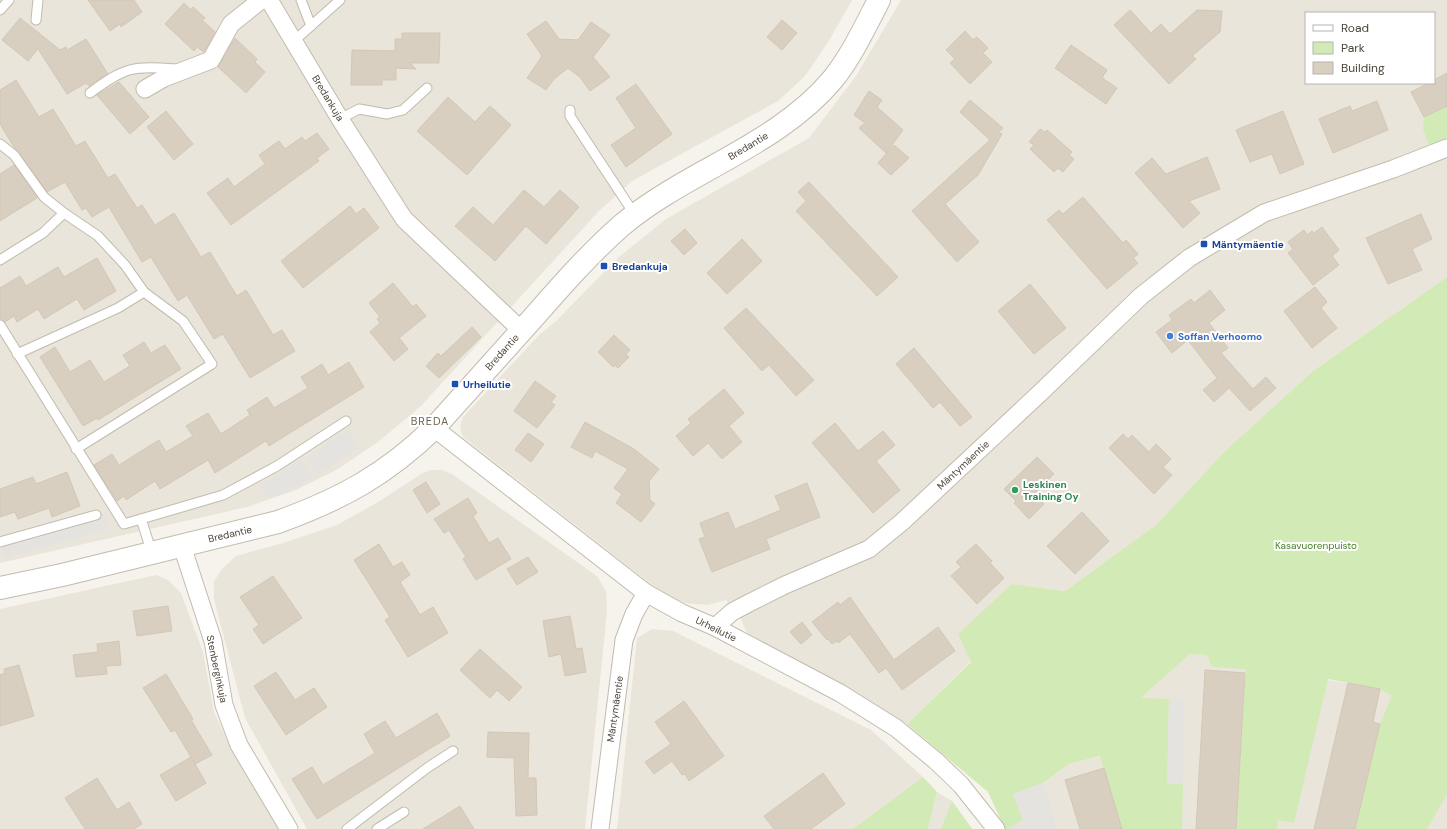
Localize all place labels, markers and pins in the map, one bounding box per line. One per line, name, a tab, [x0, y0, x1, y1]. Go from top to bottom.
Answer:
place label: Mäntymäentie	[1212, 238, 1284, 251]
marker: Mäntymäentie	[1199, 239, 1209, 249]
place label: Bredankuja	[612, 260, 668, 273]
marker: Bredankuja	[599, 261, 609, 271]
place label: Soffan Verhoomo	[1178, 330, 1262, 343]
marker: Soffan Verhoomo	[1165, 331, 1175, 341]
place label: Urheilutie	[463, 378, 511, 391]
marker: Urheilutie	[450, 379, 460, 389]
place label: Leskinen Training Oy	[1023, 478, 1078, 503]
marker: Leskinen Training Oy	[1010, 485, 1020, 495]

